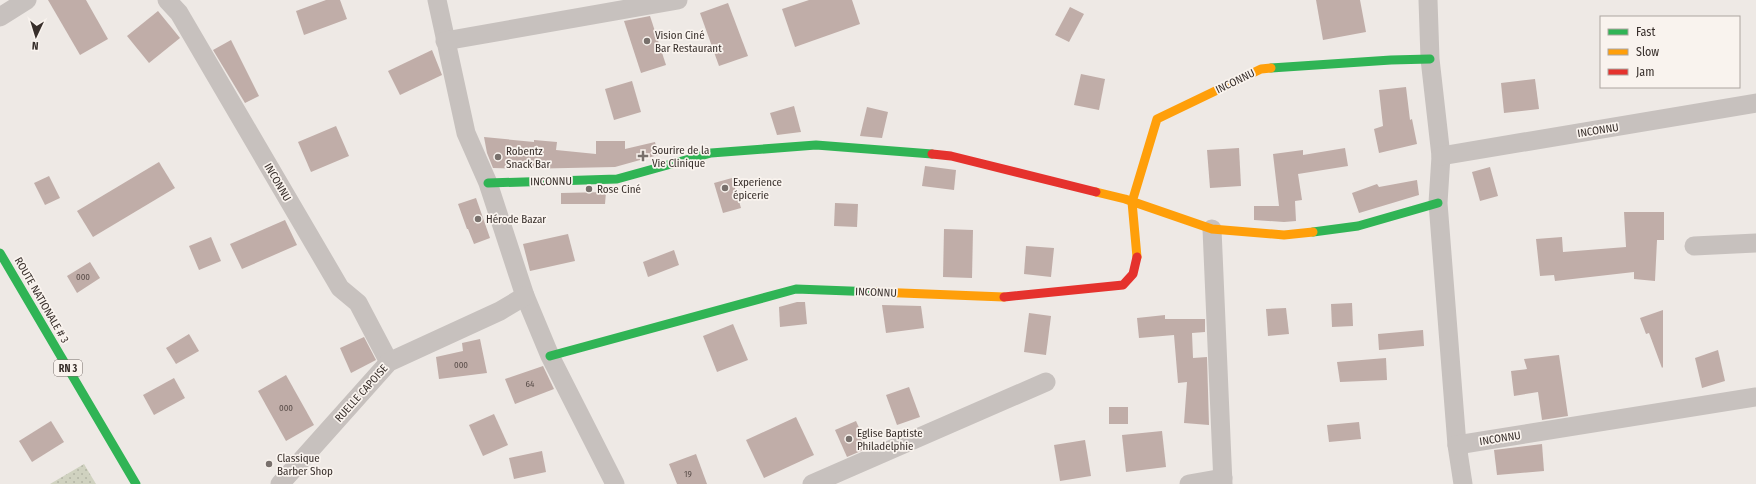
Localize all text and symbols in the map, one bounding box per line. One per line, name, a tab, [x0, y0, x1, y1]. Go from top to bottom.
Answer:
north arrow	[16, 16, 56, 56]
legend	[1600, 16, 1740, 88]
text: Fast	[1636, 25, 1655, 39]
place label: Vision Ciné Bar Restaurant	[655, 29, 722, 55]
marker: Vision Ciné Bar Restaurant	[642, 36, 652, 46]
text: N	[32, 39, 39, 52]
text: Slow	[1636, 45, 1659, 59]
text: Jam	[1636, 65, 1654, 79]
street label: INCONNU	[1214, 66, 1257, 96]
street label: INCONNU	[1576, 121, 1620, 140]
place label: Sourire de la Vie Clinique	[652, 144, 709, 170]
place label: Robentz Snack Bar	[506, 145, 550, 171]
marker: Sourire de la Vie Clinique	[637, 150, 649, 162]
marker: Robentz Snack Bar	[493, 152, 503, 162]
street label: INCONNU	[262, 161, 294, 204]
street label: INCONNU	[530, 175, 572, 188]
place label: Experience épicerie	[733, 176, 782, 202]
place label: Rose Ciné	[597, 183, 641, 196]
marker: Experience épicerie	[720, 183, 730, 193]
marker: Rose Ciné	[584, 184, 594, 194]
place label: Hérode Bazar	[486, 213, 546, 226]
marker: Hérode Bazar	[473, 214, 483, 224]
street label: ROUTE NATIONALE # 3	[12, 255, 71, 345]
house number: 000	[76, 272, 90, 282]
street label: INCONNU	[855, 285, 897, 300]
road number: RN 3	[54, 360, 82, 376]
house number: 000	[454, 360, 468, 370]
street label: RUELLE CAPOISE	[332, 362, 390, 425]
house number: 64	[526, 379, 535, 389]
house number: 000	[279, 403, 293, 413]
place label: Eglise Baptiste Philadelphie	[857, 427, 923, 453]
street label: INCONNU	[1478, 429, 1522, 448]
marker: Eglise Baptiste Philadelphie	[844, 434, 854, 444]
place label: Classique Barber Shop	[277, 452, 333, 478]
marker: Classique Barber Shop	[264, 459, 274, 469]
house number: 19	[684, 469, 692, 479]

